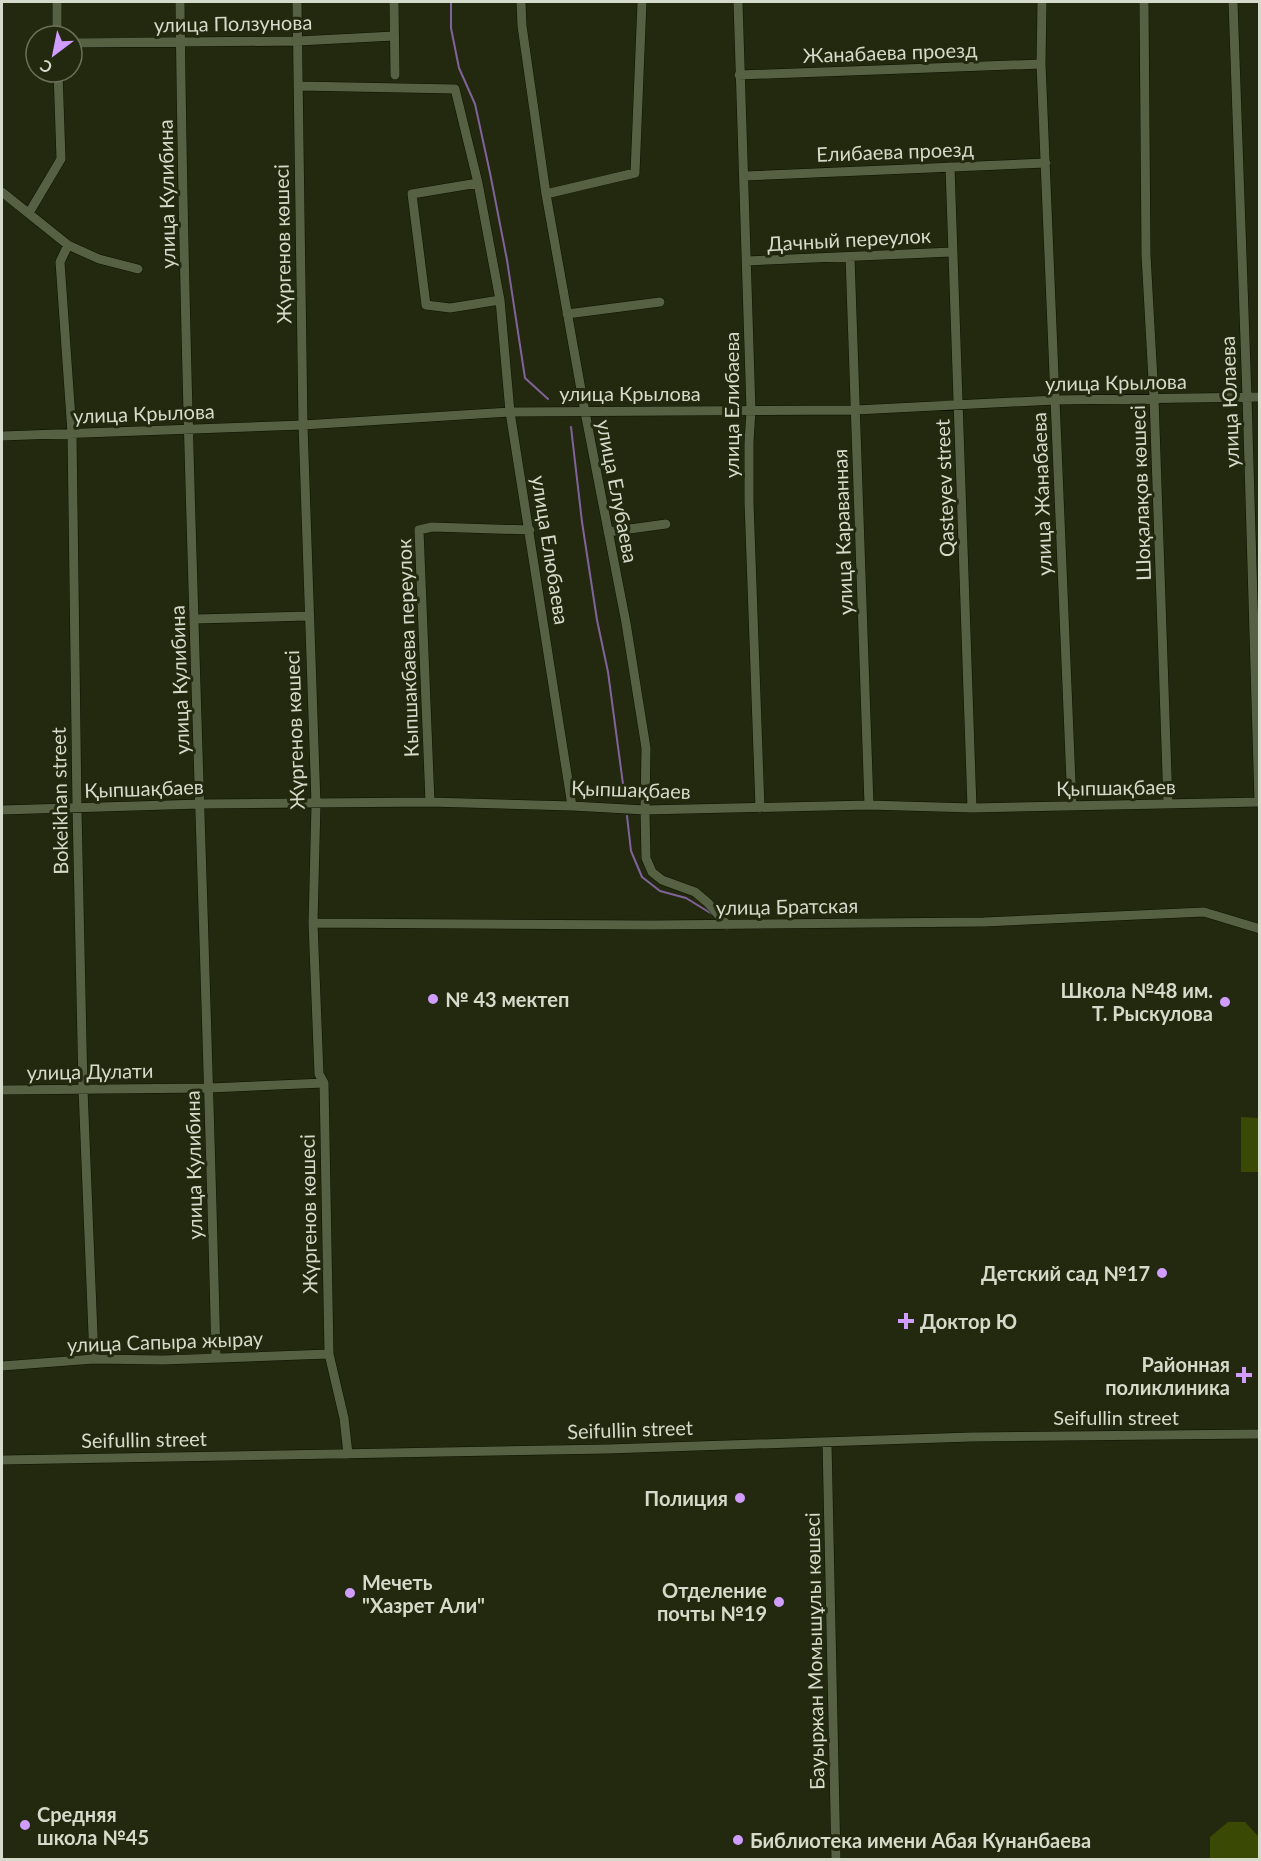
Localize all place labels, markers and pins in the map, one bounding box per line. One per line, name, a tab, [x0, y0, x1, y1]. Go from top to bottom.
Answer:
place label: Школа №48 им. Т. Рыскулова	[1060, 978, 1213, 1025]
place label: № 43 мектеп	[445, 987, 569, 1011]
marker: № 43 мектеп	[426, 992, 440, 1006]
marker: Школа №48 им. Т. Рыскулова	[1218, 995, 1232, 1009]
place label: Детский сад №17	[981, 1261, 1150, 1285]
marker: Детский сад №17	[1155, 1266, 1169, 1280]
place label: Доктор Ю	[920, 1309, 1017, 1333]
marker: Доктор Ю	[897, 1312, 915, 1330]
place label: Районная поликлиника	[1105, 1352, 1230, 1399]
marker: Районная поликлиника	[1235, 1366, 1253, 1384]
place label: Полиция	[644, 1486, 728, 1510]
marker: Полиция	[733, 1491, 747, 1505]
place label: Мечеть "Хазрет Али"	[362, 1570, 485, 1617]
place label: Отделение почты №19	[657, 1578, 767, 1625]
marker: Мечеть "Хазрет Али"	[343, 1586, 357, 1600]
marker: Отделение почты №19	[772, 1595, 786, 1609]
place label: Средняя школа №45	[37, 1802, 149, 1849]
marker: Средняя школа №45	[18, 1818, 32, 1832]
place label: Библиотека имени Абая Кунанбаева	[750, 1828, 1091, 1852]
marker: Библиотека имени Абая Кунанбаева	[731, 1833, 745, 1847]

